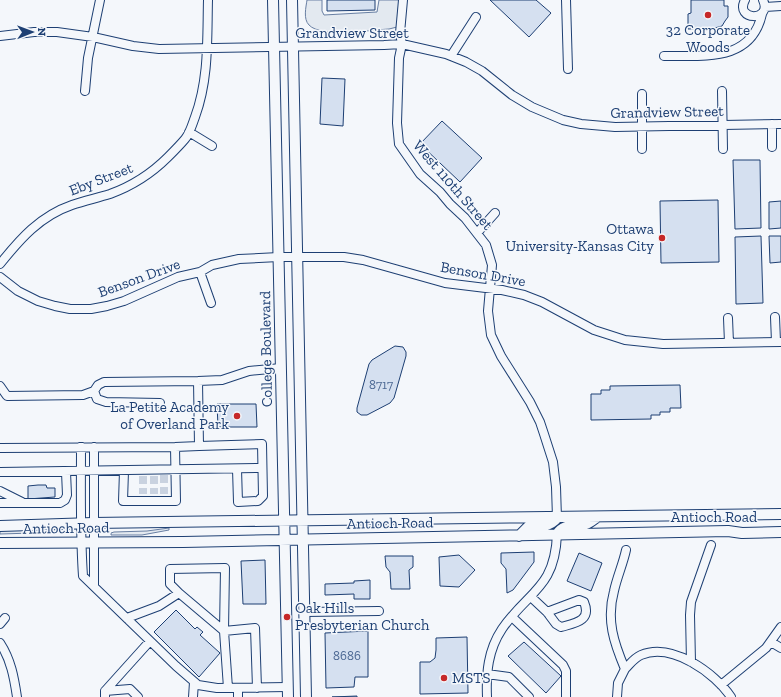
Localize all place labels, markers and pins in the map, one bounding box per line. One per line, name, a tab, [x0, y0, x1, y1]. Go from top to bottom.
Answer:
marker: 32 Corporate Woods	[703, 10, 713, 20]
place label: 32 Corporate Woods	[666, 21, 750, 56]
place label: Ottawa University-Kansas City	[505, 220, 654, 255]
marker: Ottawa University-Kansas City	[657, 233, 667, 243]
place label: La Petite Academy of Overland Park	[110, 398, 229, 433]
marker: La Petite Academy of Overland Park	[232, 411, 242, 421]
place label: Oak Hills Presbyterian Church	[295, 599, 430, 634]
marker: Oak Hills Presbyterian Church	[282, 612, 292, 622]
place label: MSTS	[452, 669, 491, 687]
marker: MSTS	[439, 673, 449, 683]

